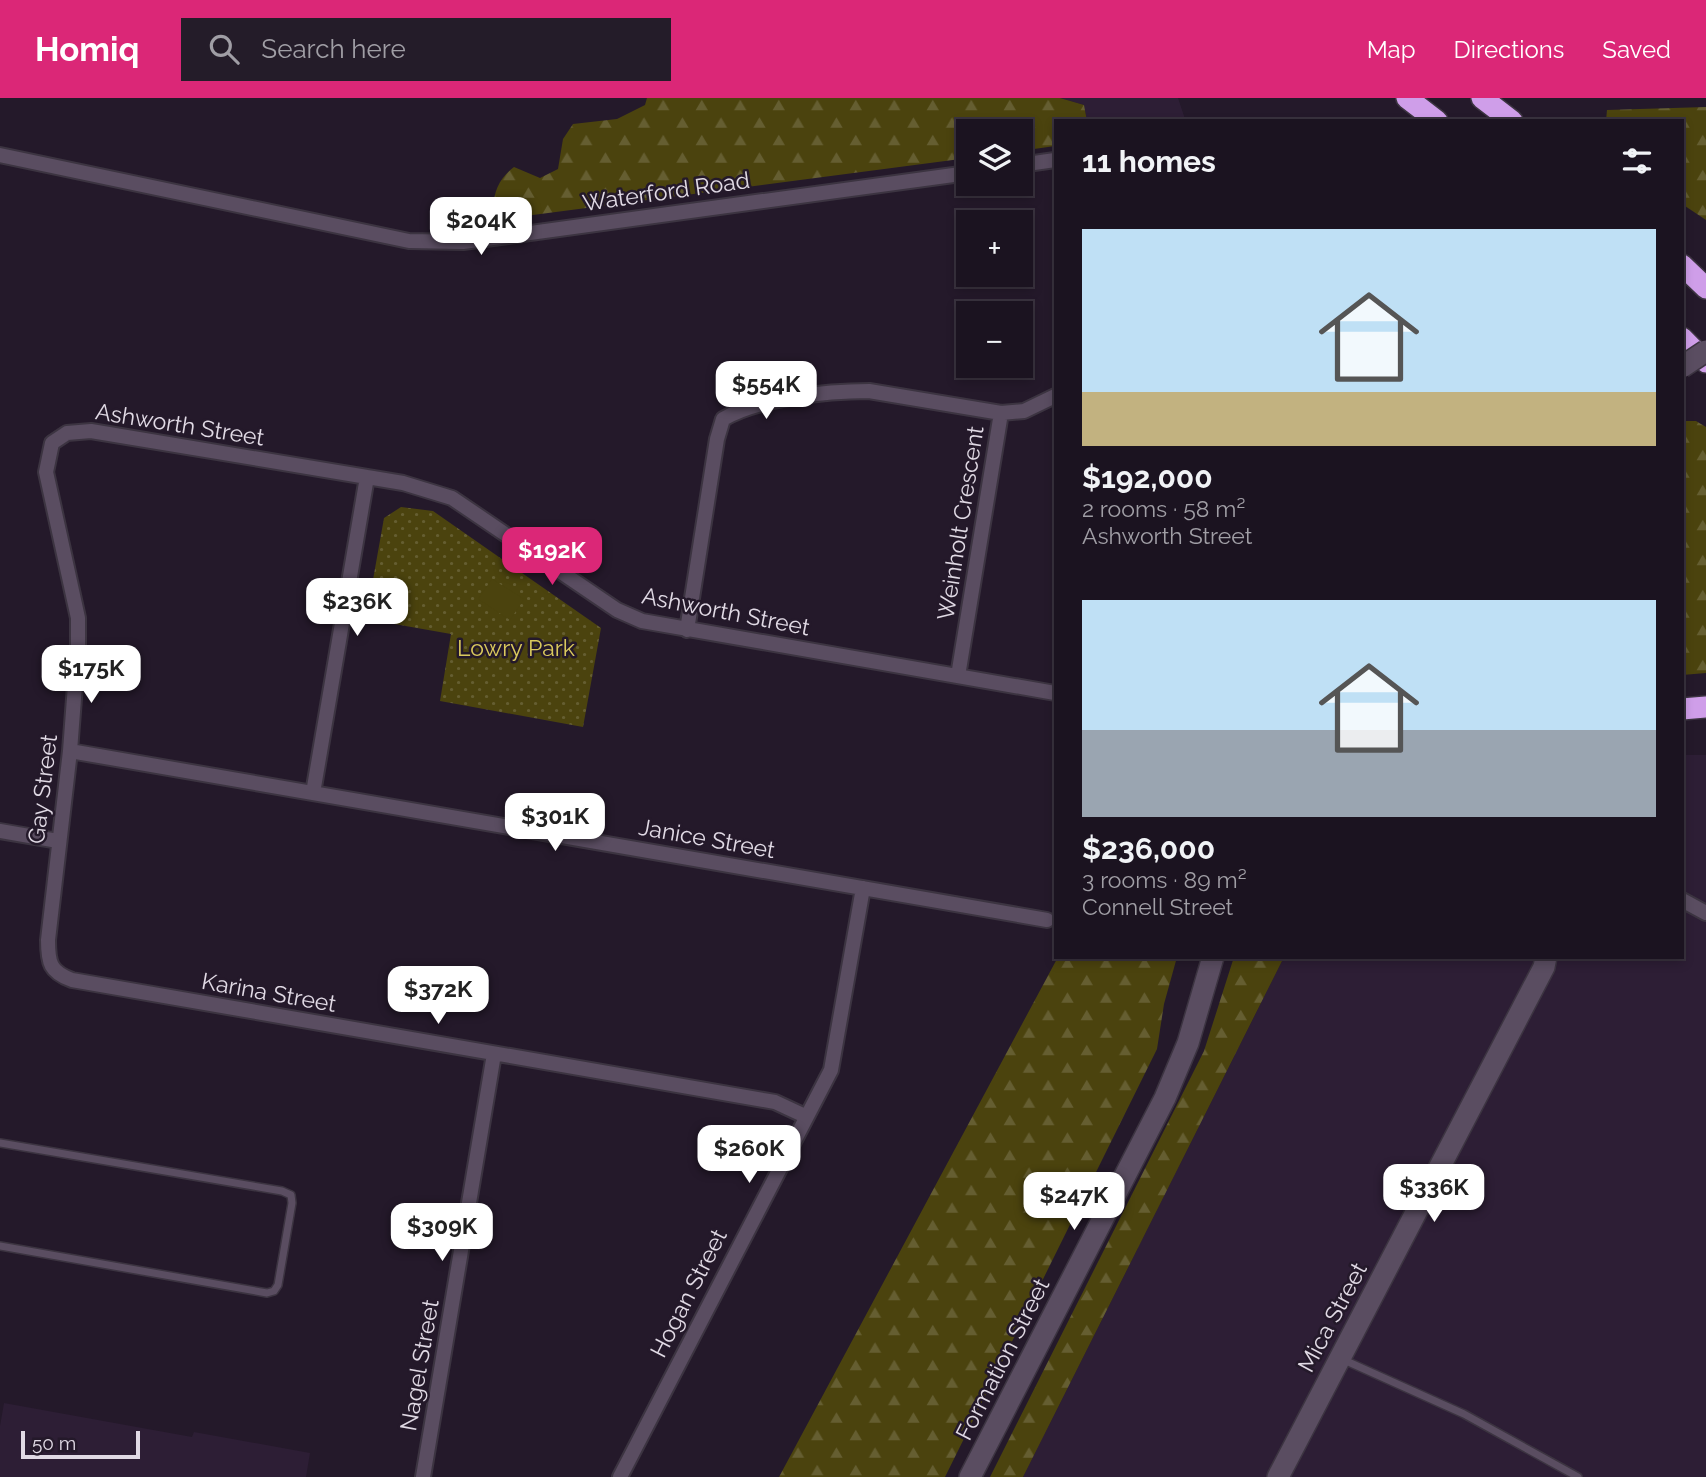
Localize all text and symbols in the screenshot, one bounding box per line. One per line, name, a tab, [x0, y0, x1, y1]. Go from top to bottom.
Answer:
search box	[181, 18, 671, 81]
text: Homiq	[35, 30, 139, 69]
icon: search	[205, 30, 243, 68]
text: Search here	[261, 34, 406, 64]
text: Map	[1367, 35, 1416, 64]
text: Directions	[1454, 35, 1564, 64]
text: Saved	[1602, 35, 1671, 64]
map controls	[956, 119, 1033, 378]
button: layers	[956, 119, 1033, 196]
icon: filters	[1618, 142, 1656, 180]
text: 11 homes	[1082, 144, 1216, 179]
street label: Waterford Road	[581, 166, 751, 216]
pin: $204K	[432, 198, 530, 257]
text: $204K	[446, 206, 516, 233]
button: +	[956, 210, 1033, 287]
icon: home	[1306, 274, 1432, 400]
button: −	[956, 301, 1033, 378]
pin: $554K	[717, 362, 815, 421]
text: $554K	[732, 370, 800, 397]
street label: Ashworth Street	[94, 397, 267, 451]
street label: Weinholt Crescent	[931, 424, 989, 622]
text: $192,000	[1082, 460, 1213, 495]
text: 2 rooms · 58 m²	[1082, 495, 1245, 522]
text: Ashworth Street	[1082, 522, 1252, 549]
pin: $192K	[503, 528, 601, 587]
text: $192K	[518, 536, 586, 563]
pin: $236K	[308, 578, 406, 638]
street label: Ashworth Street	[640, 581, 812, 641]
text: $236K	[322, 587, 392, 614]
park label: Lowry Park	[457, 634, 575, 661]
icon: home	[1306, 645, 1432, 771]
pin: $175K	[42, 646, 140, 705]
text: $175K	[58, 654, 124, 681]
street label: Gay Street	[22, 732, 62, 845]
pin: $301K	[506, 794, 604, 853]
text: $301K	[521, 802, 589, 829]
street label: Janice Street	[637, 813, 777, 863]
text: $236,000	[1082, 831, 1215, 866]
text: 3 rooms · 89 m²	[1082, 866, 1247, 893]
text: Connell Street	[1082, 893, 1233, 920]
street label: Karina Street	[200, 967, 339, 1017]
pin: $372K	[389, 967, 487, 1026]
text: $372K	[404, 975, 472, 1002]
pin: $260K	[700, 1126, 798, 1185]
text: $260K	[713, 1134, 785, 1161]
pin: $336K	[1385, 1164, 1483, 1224]
pin: $247K	[1025, 1172, 1123, 1232]
text: $336K	[1399, 1173, 1469, 1200]
text: $247K	[1040, 1181, 1108, 1208]
pin: $309K	[393, 1204, 491, 1263]
text: $309K	[407, 1212, 477, 1239]
street label: Hogan Street	[644, 1224, 732, 1362]
street label: Mica Street	[1292, 1257, 1372, 1376]
street label: Formation Street	[950, 1273, 1054, 1444]
street label: Nagel Street	[394, 1297, 444, 1433]
scale bar	[21, 1428, 140, 1460]
text: 50 m	[32, 1432, 76, 1454]

